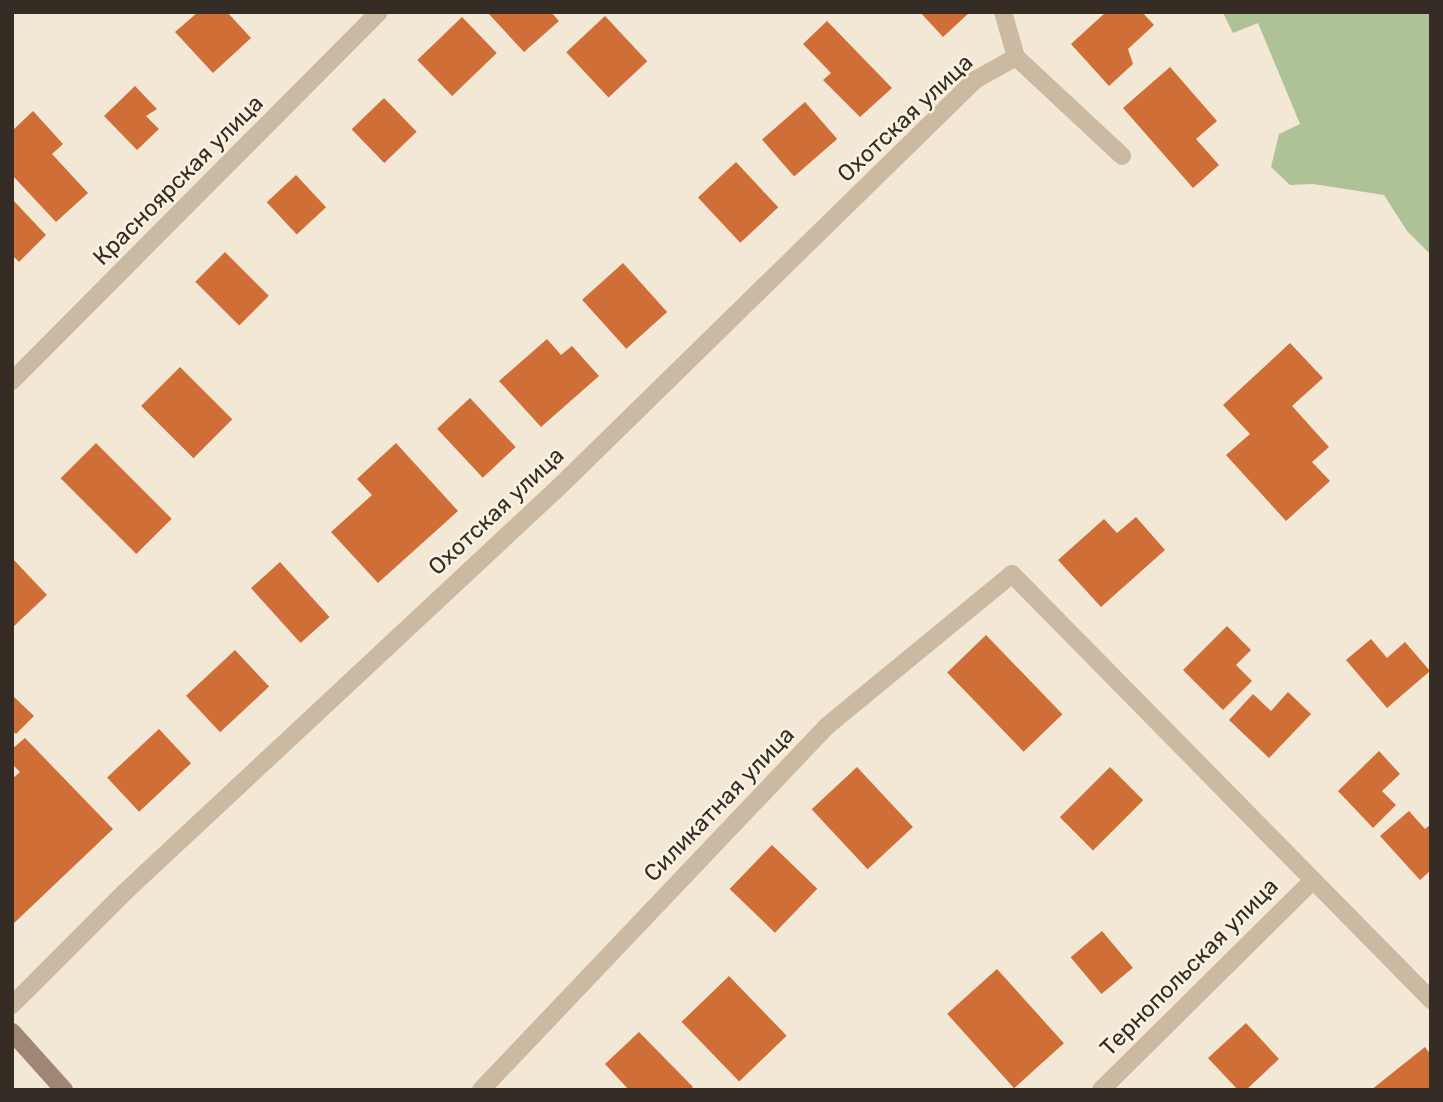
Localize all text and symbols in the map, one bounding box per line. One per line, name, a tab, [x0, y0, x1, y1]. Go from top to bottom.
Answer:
street label: Охотская улица	[832, 48, 978, 188]
street label: Красноярская улица	[87, 89, 269, 271]
street label: Охотская улица	[423, 441, 569, 581]
street label: Силикатная улица	[638, 721, 800, 887]
street label: Тернопольская улица	[1094, 872, 1284, 1062]

